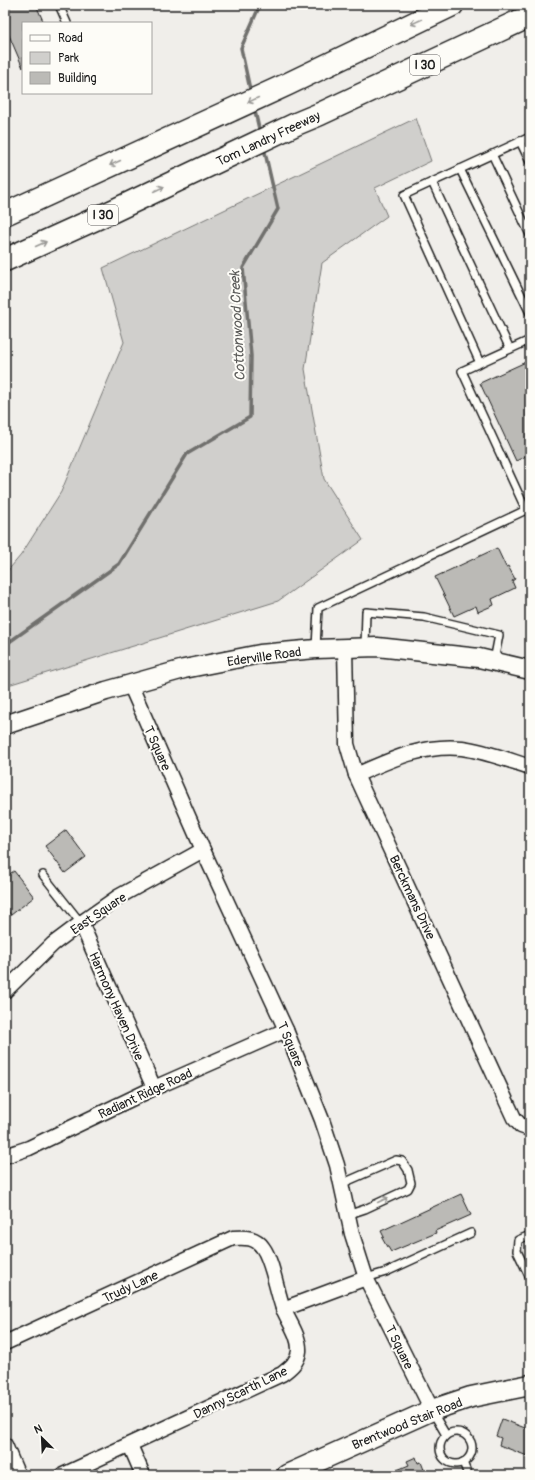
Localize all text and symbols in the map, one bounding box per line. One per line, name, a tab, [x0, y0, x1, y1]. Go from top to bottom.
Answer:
one-way arrow	[411, 19, 423, 26]
legend	[22, 22, 152, 94]
text: Road	[58, 31, 83, 46]
text: Park	[58, 51, 79, 66]
road number: I 30	[410, 55, 440, 75]
text: Building	[58, 71, 97, 86]
one-way arrow	[247, 97, 259, 104]
street label: Tom Landry Freeway	[214, 108, 323, 170]
one-way arrow	[110, 160, 122, 167]
one-way arrow	[152, 185, 164, 192]
road number: I 30	[88, 205, 118, 225]
one-way arrow	[34, 240, 46, 247]
water label: Cottonwood Creek	[226, 269, 249, 381]
street label: Ederville Road	[226, 644, 302, 670]
street label: T Square	[140, 724, 174, 774]
street label: Berckmans Drive	[386, 853, 439, 943]
street label: East Square	[68, 889, 130, 938]
street label: Harmony Haven Drive	[85, 950, 147, 1064]
street label: T Square	[274, 1020, 307, 1070]
street label: Radiant Ridge Road	[96, 1065, 195, 1123]
one-way arrow	[377, 1196, 389, 1203]
street label: Trudy Lane	[100, 1267, 161, 1307]
street label: T Square	[382, 1323, 417, 1373]
street label: Danny Scarth Lane	[191, 1363, 290, 1423]
street label: Brentwood Stair Road	[350, 1394, 465, 1453]
north arrow	[22, 1418, 62, 1458]
text: N	[32, 1422, 45, 1437]

